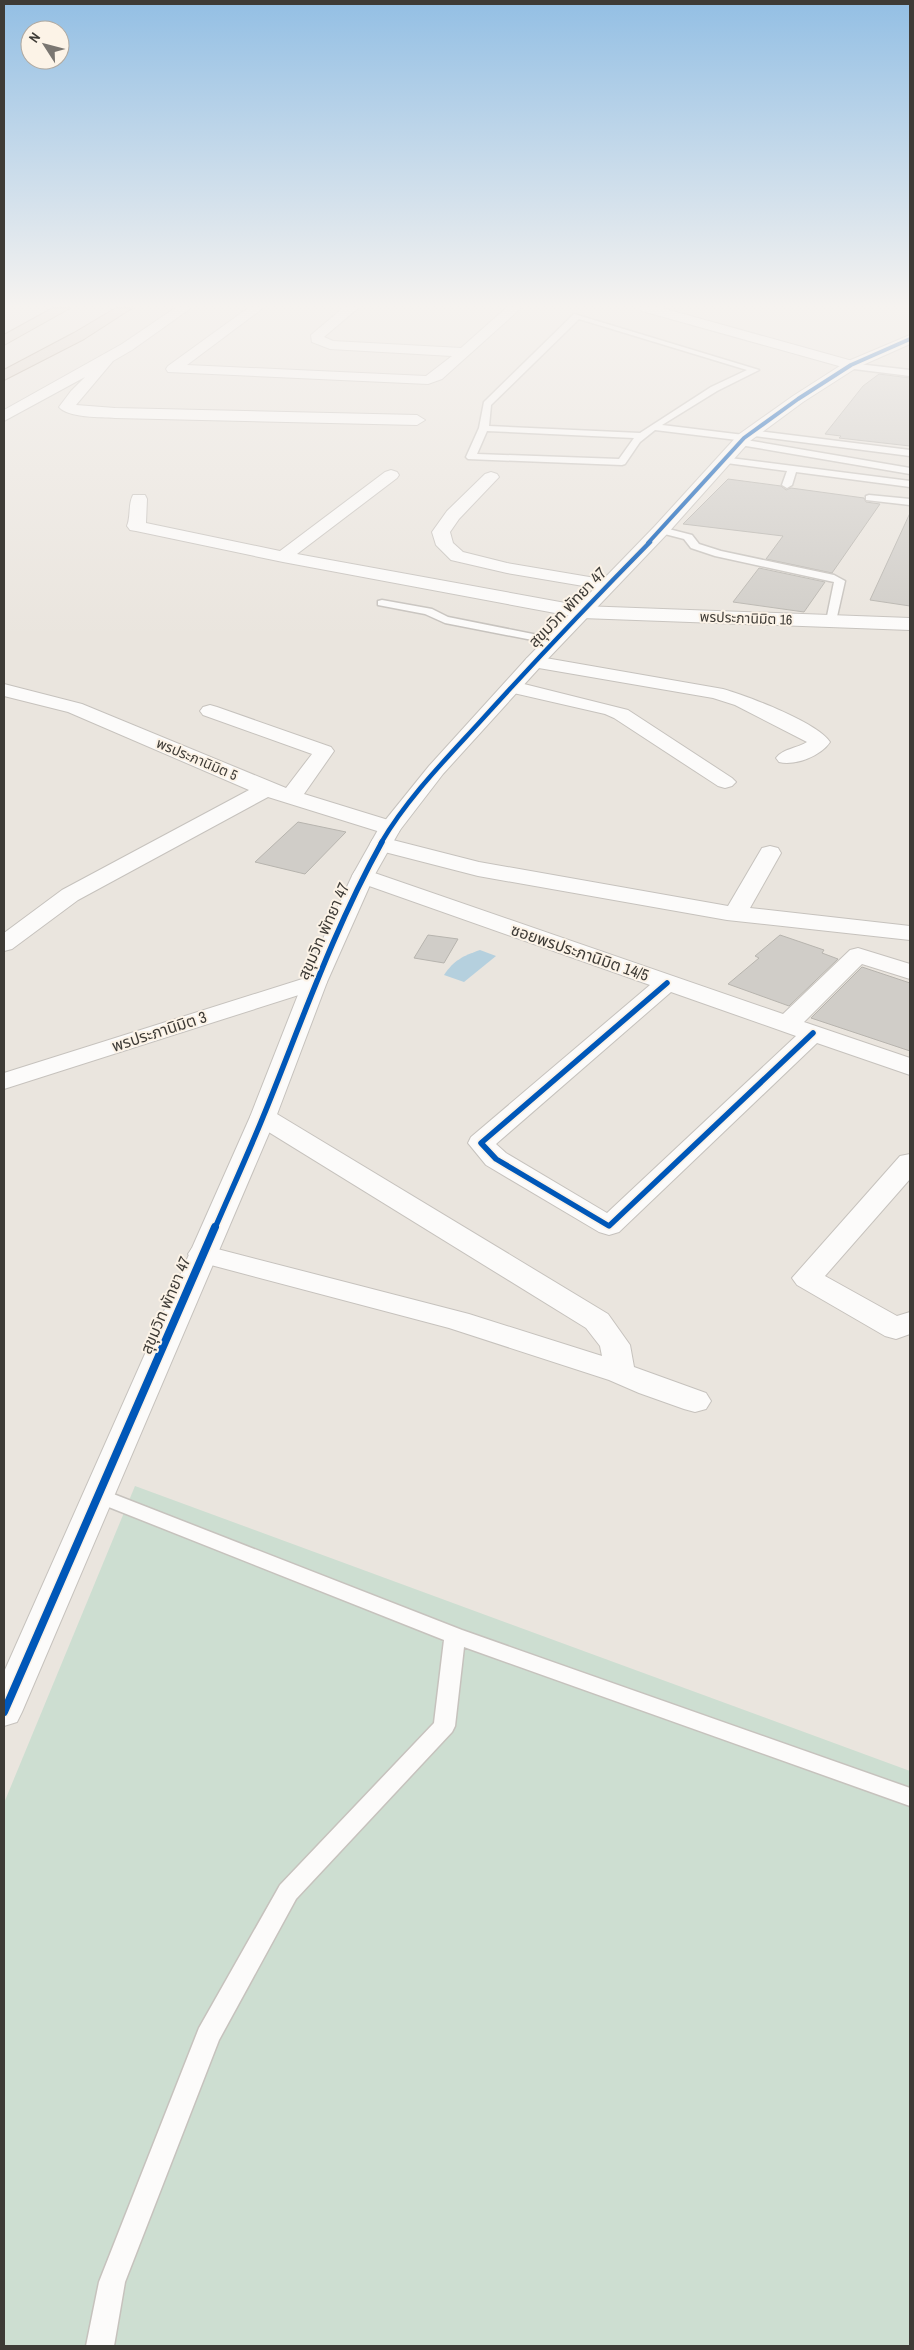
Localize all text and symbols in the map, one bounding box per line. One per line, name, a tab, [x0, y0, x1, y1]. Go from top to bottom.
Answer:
north arrow	[20, 20, 70, 70]
text: N	[25, 29, 44, 46]
street label: สุขุมวิท พัทยา 47	[523, 562, 611, 652]
street label: พรประภานิมิต 16	[699, 607, 793, 629]
street label: พรประภานิมิต 5	[154, 734, 240, 784]
street label: สุขุมวิท พัทยา 47	[292, 879, 354, 983]
street label: ซอยพรประภานิมิต 14/5	[508, 918, 652, 986]
street label: พรประภานิมิต 3	[109, 1005, 209, 1057]
street label: สุขุมวิท พัทยา 47	[135, 1253, 195, 1357]

